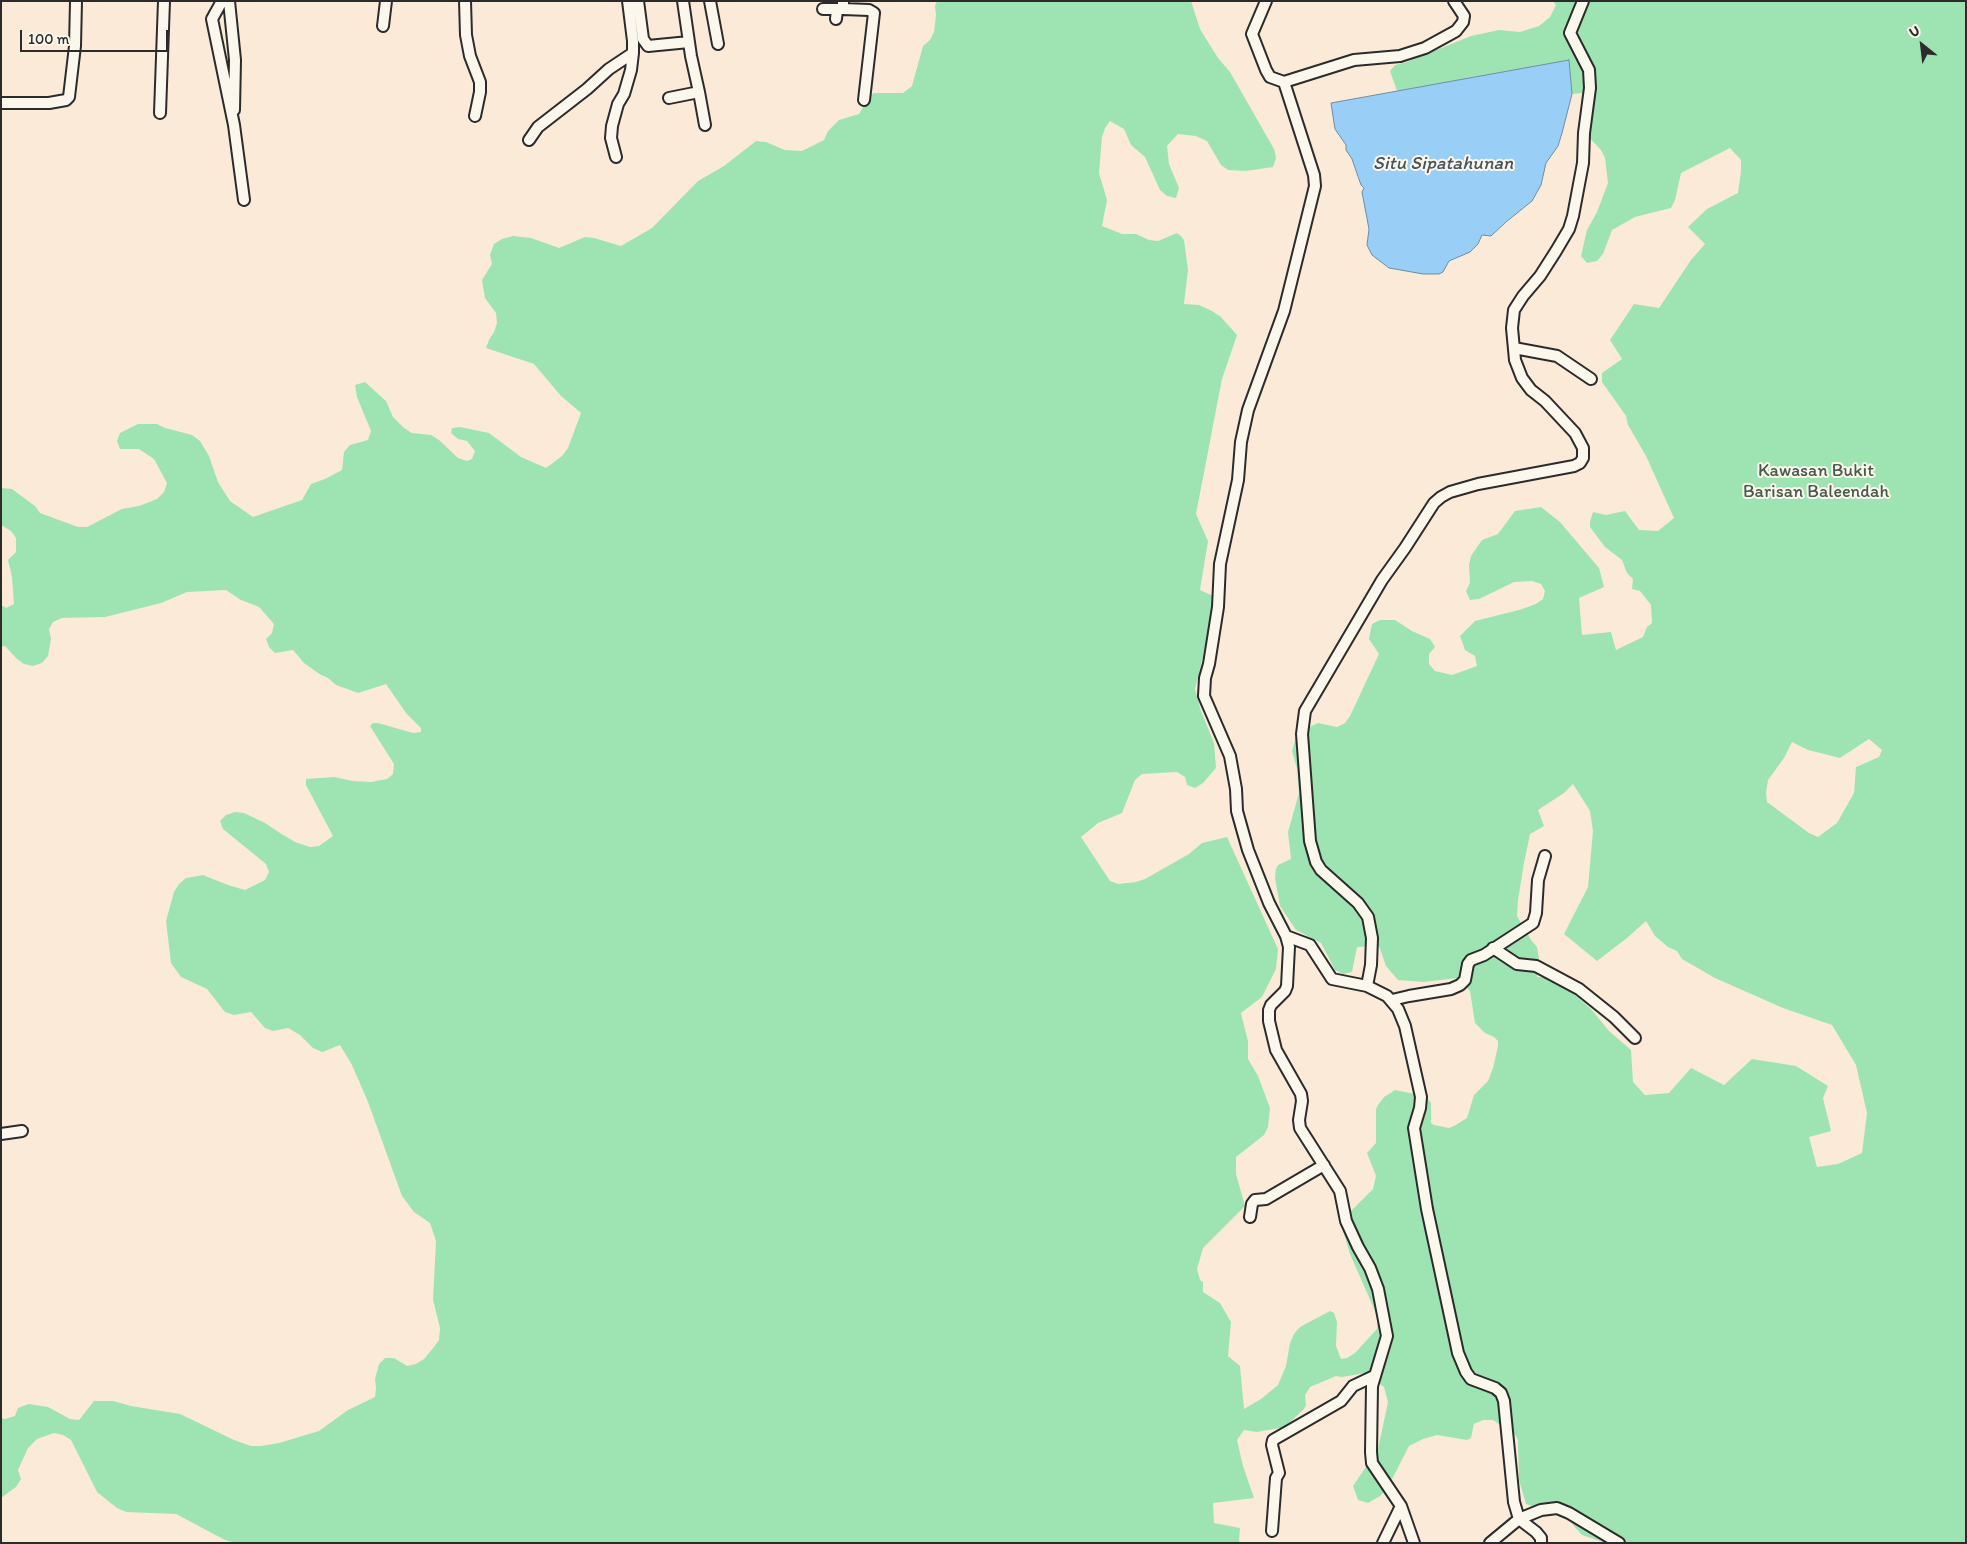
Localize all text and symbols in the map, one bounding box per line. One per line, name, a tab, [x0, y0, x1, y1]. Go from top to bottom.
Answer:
scale bar	[22, 20, 170, 52]
north arrow	[1897, 20, 1947, 70]
text: U	[1906, 22, 1923, 41]
text: 100 m	[28, 30, 69, 48]
water label: Situ Sipatahunan	[1373, 153, 1513, 175]
park label: Kawasan Bukit Barisan Baleendah	[1743, 460, 1889, 502]

